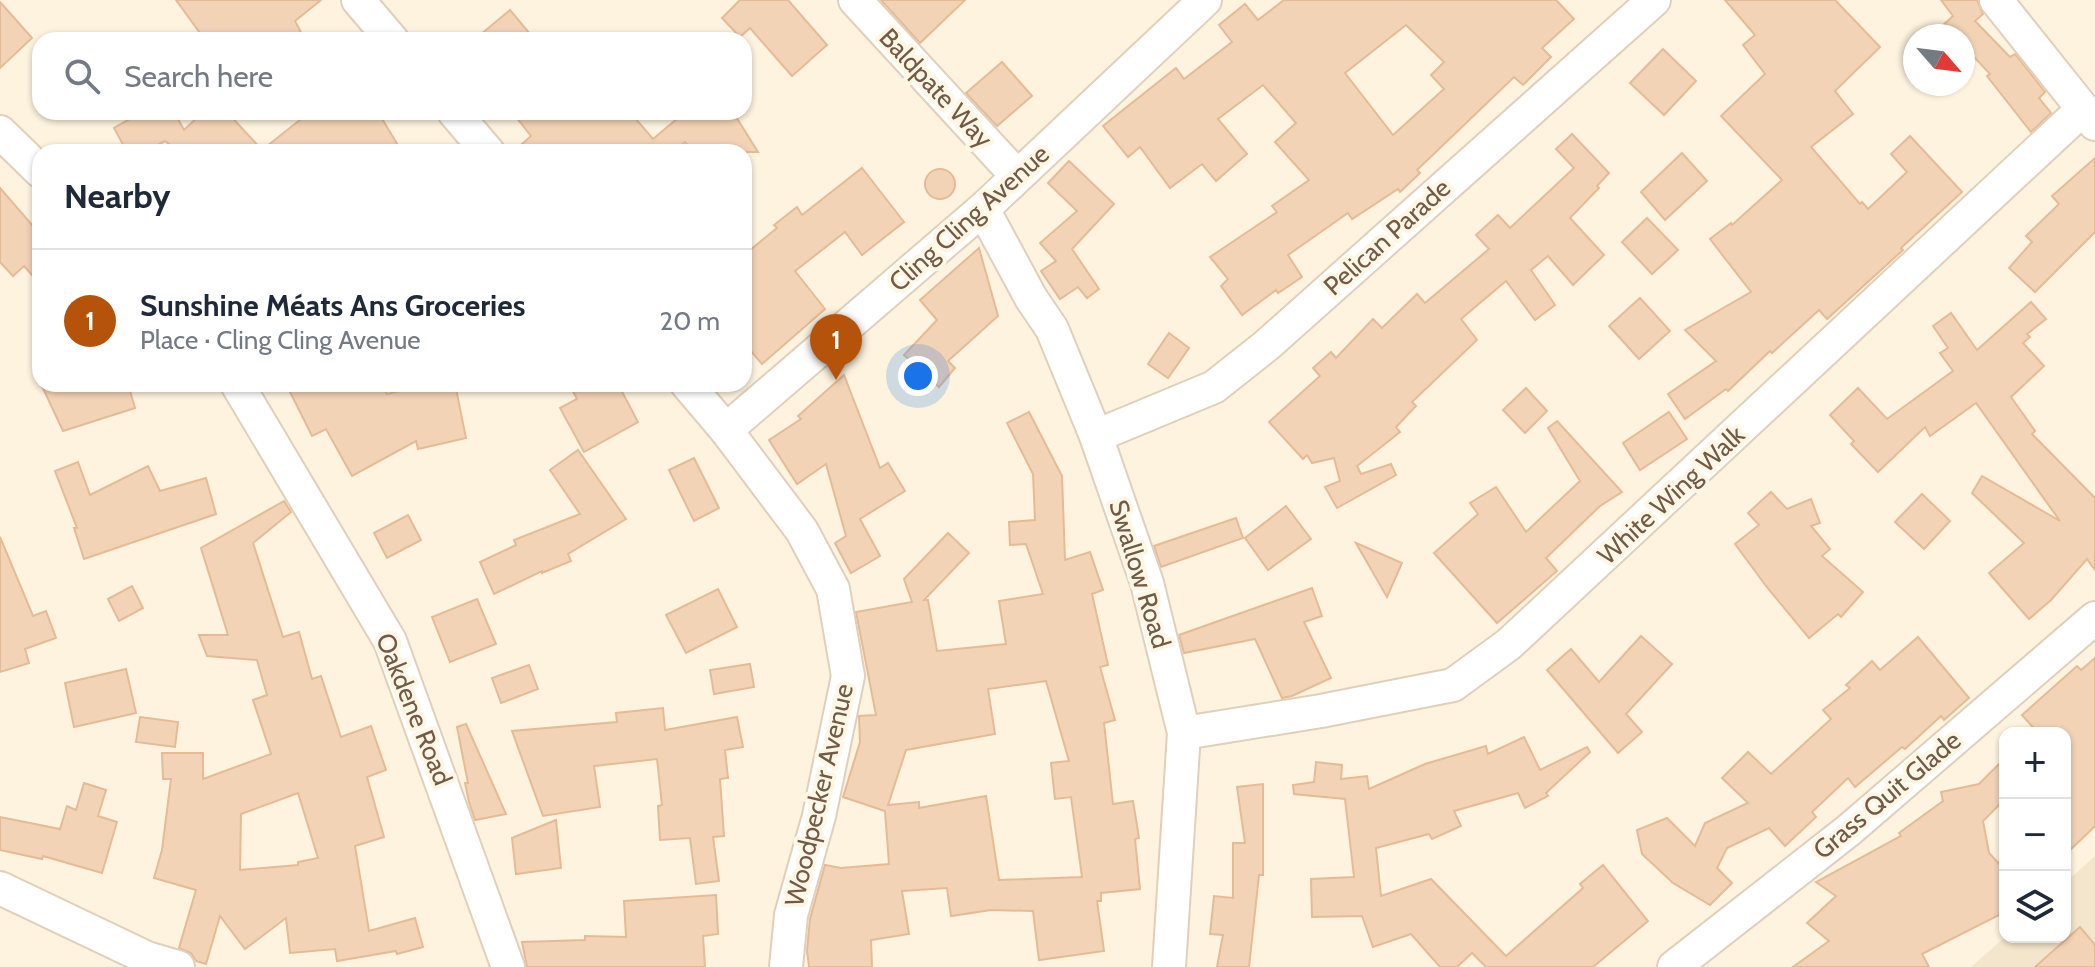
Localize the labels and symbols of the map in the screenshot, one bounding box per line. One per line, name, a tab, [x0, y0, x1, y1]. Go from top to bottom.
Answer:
street label: Baldpate Way	[873, 22, 999, 154]
north arrow	[1903, 24, 1975, 96]
street label: Cling Cling Avenue	[882, 138, 1056, 298]
street label: Pelican Parade	[1317, 172, 1457, 302]
pin: 1	[810, 314, 862, 380]
your location	[898, 356, 938, 396]
street label: White Wing Walk	[1591, 419, 1751, 571]
street label: Swallow Road	[1102, 496, 1178, 652]
street label: Oakdene Road	[369, 628, 459, 790]
street label: Woodpecker Avenue	[778, 681, 860, 909]
street label: Grass Quit Glade	[1807, 724, 1967, 866]

